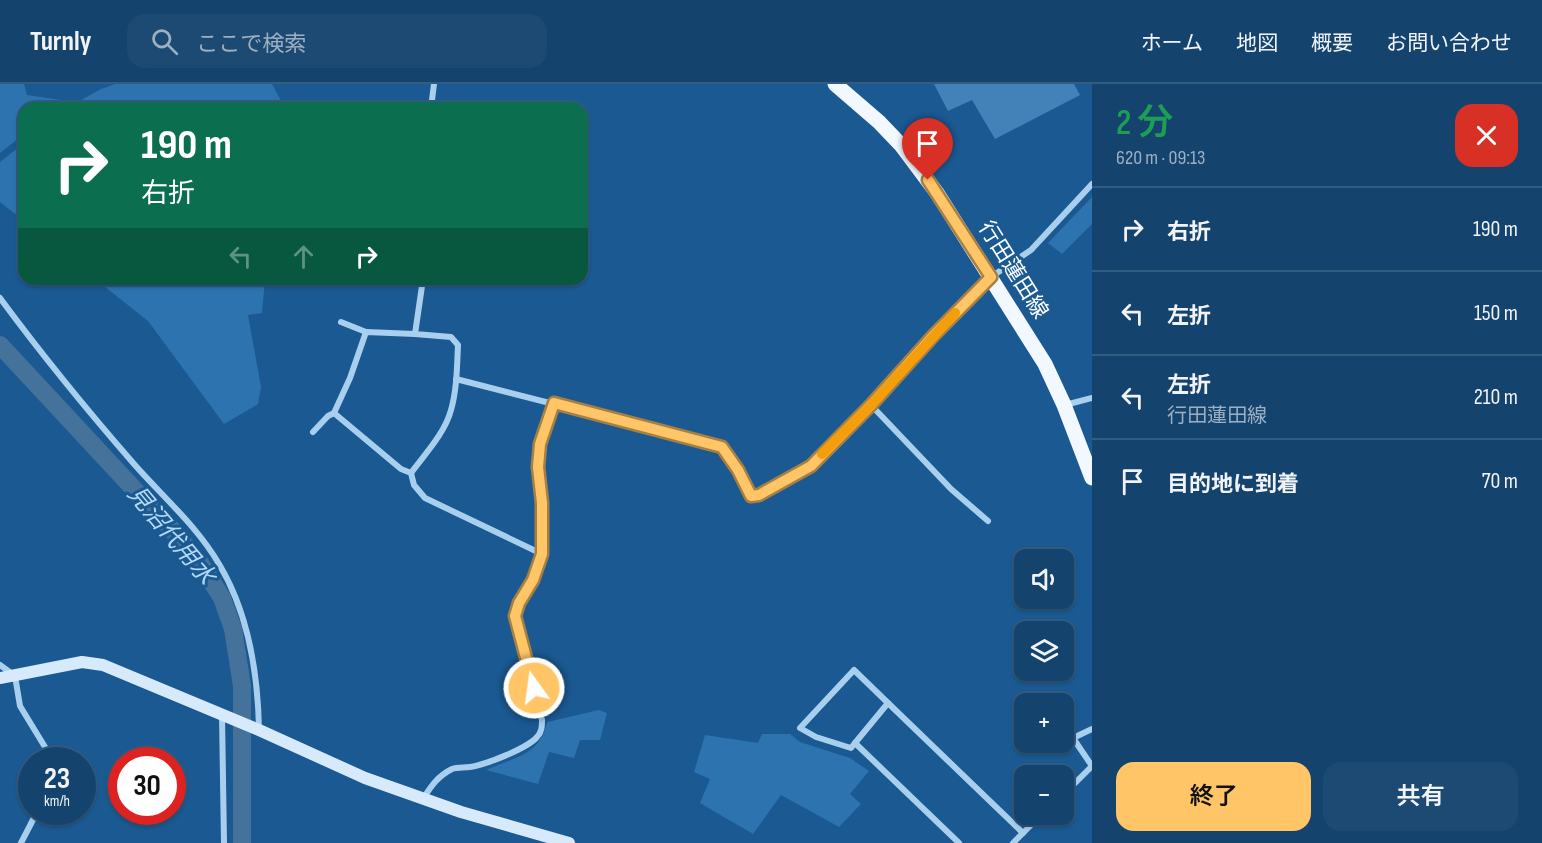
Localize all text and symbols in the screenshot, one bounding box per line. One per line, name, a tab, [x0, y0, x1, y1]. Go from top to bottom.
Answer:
search box	[127, 14, 547, 68]
text: Turnly	[30, 25, 91, 58]
icon: search	[148, 25, 181, 58]
text: ここで検索	[196, 31, 306, 58]
text: ホーム	[1141, 31, 1203, 56]
text: 地図	[1236, 31, 1278, 56]
text: 概要	[1311, 31, 1353, 56]
text: お問い合わせ	[1386, 31, 1512, 56]
text: 2 分	[1116, 102, 1173, 145]
button: close	[1455, 104, 1518, 167]
pin	[902, 118, 953, 180]
text: 190 m	[141, 120, 232, 171]
icon: right	[42, 126, 120, 204]
icon: arrive	[911, 127, 944, 160]
text: 620 m · 09:13	[1116, 146, 1205, 170]
text: 右折	[141, 178, 195, 210]
icon: right	[1116, 213, 1149, 246]
street label: 行田蓮田線	[972, 216, 1054, 324]
text: 190 m	[1473, 216, 1518, 243]
text: 右折	[1167, 219, 1211, 246]
icon: left	[224, 240, 257, 273]
icon: ahead	[287, 240, 320, 273]
icon: right	[350, 240, 383, 273]
icon: left	[1116, 297, 1149, 330]
text: 150 m	[1474, 300, 1518, 327]
text: 左折	[1167, 303, 1211, 330]
text: 左折	[1167, 372, 1211, 399]
icon: left	[1116, 381, 1149, 414]
text: 210 m	[1474, 384, 1518, 411]
text: 行田蓮田線	[1167, 404, 1267, 428]
icon: arrive	[1116, 465, 1149, 498]
text: 70 m	[1482, 468, 1518, 495]
text: 目的地に到着	[1167, 471, 1299, 498]
water label: 見沼代用水	[121, 480, 223, 593]
map controls	[1014, 549, 1074, 825]
button: sound	[1014, 549, 1074, 609]
button: layers	[1014, 621, 1074, 681]
position arrow	[502, 656, 566, 720]
button: +	[1014, 693, 1074, 753]
speed limit sign: 30	[108, 747, 186, 825]
text: 23	[44, 761, 70, 797]
button: 終了	[1116, 762, 1311, 831]
button: 共有	[1323, 762, 1518, 831]
button: −	[1014, 765, 1074, 825]
text: km/h	[44, 792, 70, 811]

